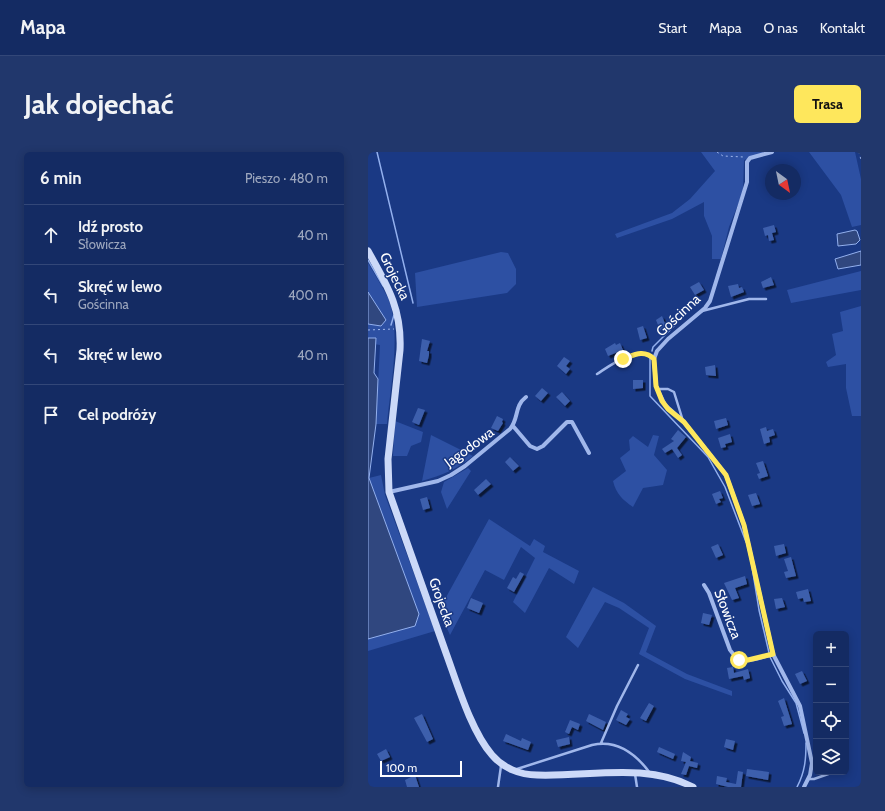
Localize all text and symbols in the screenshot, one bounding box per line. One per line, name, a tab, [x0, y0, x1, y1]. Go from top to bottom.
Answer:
text: Mapa	[20, 16, 66, 39]
text: Start	[658, 19, 687, 37]
text: Mapa	[709, 19, 741, 37]
text: O nas	[763, 19, 798, 37]
text: Kontakt	[820, 19, 865, 37]
button: Trasa	[794, 85, 861, 123]
text: Jak dojechać	[24, 87, 173, 121]
north arrow	[765, 164, 801, 200]
text: 6 min	[40, 168, 82, 188]
text: Pieszo · 480 m	[245, 170, 328, 186]
text: Idź prosto	[78, 218, 143, 236]
icon: ahead	[40, 224, 62, 246]
text: 40 m	[297, 227, 328, 243]
text: Słowicza	[78, 236, 126, 252]
street label: Grojecka	[376, 249, 414, 303]
text: Skręć w lewo	[78, 278, 162, 296]
icon: left	[40, 284, 62, 306]
text: 400 m	[288, 287, 328, 303]
street label: Gościnna	[652, 290, 704, 340]
text: Gościnna	[78, 296, 129, 312]
icon: left	[40, 344, 62, 366]
text: Skręć w lewo	[78, 346, 162, 364]
text: 40 m	[297, 347, 328, 363]
route end	[614, 350, 632, 368]
icon: arrive	[40, 404, 62, 426]
text: Cel podróży	[78, 406, 156, 424]
street label: Jagodowa	[440, 423, 498, 472]
street label: Grojecka	[425, 575, 459, 629]
street label: Słowicza	[710, 587, 746, 642]
map controls	[813, 631, 849, 775]
button: +	[813, 631, 849, 667]
route start	[730, 651, 748, 669]
button: −	[813, 667, 849, 703]
button: locate	[813, 703, 849, 739]
button: layers	[813, 739, 849, 775]
scale bar	[380, 759, 462, 778]
text: 100 m	[386, 761, 417, 775]

